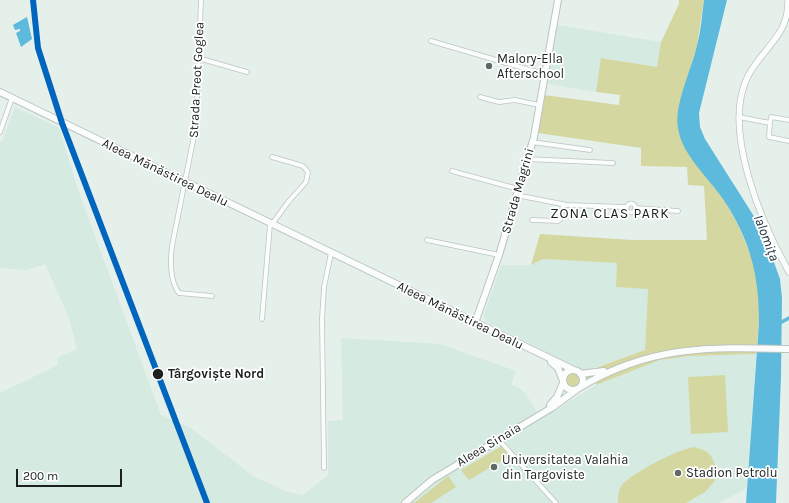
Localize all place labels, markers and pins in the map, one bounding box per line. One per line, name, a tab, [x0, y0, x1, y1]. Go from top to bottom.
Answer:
place label: Malory-Ella Afterschool	[497, 51, 564, 82]
marker: Malory-Ella Afterschool	[484, 61, 494, 71]
place label: Târgoviște Nord	[168, 366, 264, 382]
marker: Târgoviște Nord	[151, 367, 165, 381]
place label: Universitatea Valahia din Targoviste	[502, 452, 628, 483]
marker: Universitatea Valahia din Targoviste	[489, 462, 499, 472]
place label: Stadion Petrolu	[686, 465, 778, 481]
marker: Stadion Petrolu	[673, 468, 683, 478]

